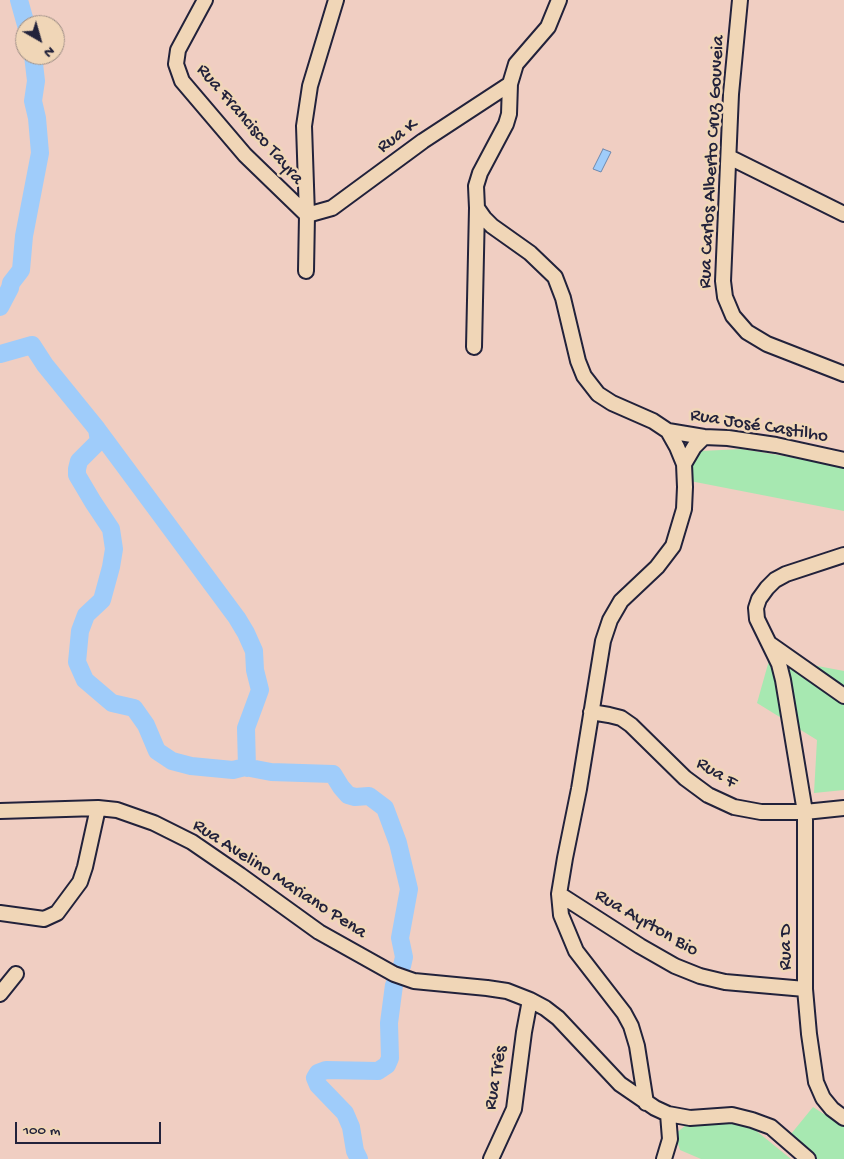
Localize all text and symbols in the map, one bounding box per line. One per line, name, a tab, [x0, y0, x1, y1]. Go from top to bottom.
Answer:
north arrow	[15, 15, 65, 65]
street label: Rua Carlos Alberto Cruz Gouveia	[695, 35, 731, 289]
text: N	[40, 42, 58, 61]
street label: Rua Francisco Tayra	[190, 60, 308, 190]
street label: Rua K	[373, 115, 423, 159]
street label: Rua José Castilho	[689, 405, 829, 449]
street label: Rua F	[691, 753, 741, 795]
street label: Rua Avelino Mariano Pena	[188, 815, 370, 945]
street label: Rua Ayrton Bio	[590, 885, 702, 963]
street label: Rua D	[776, 924, 798, 970]
street label: Rua Três	[480, 1044, 514, 1112]
scale bar	[18, 1112, 164, 1144]
text: 100 m	[23, 1122, 60, 1140]

